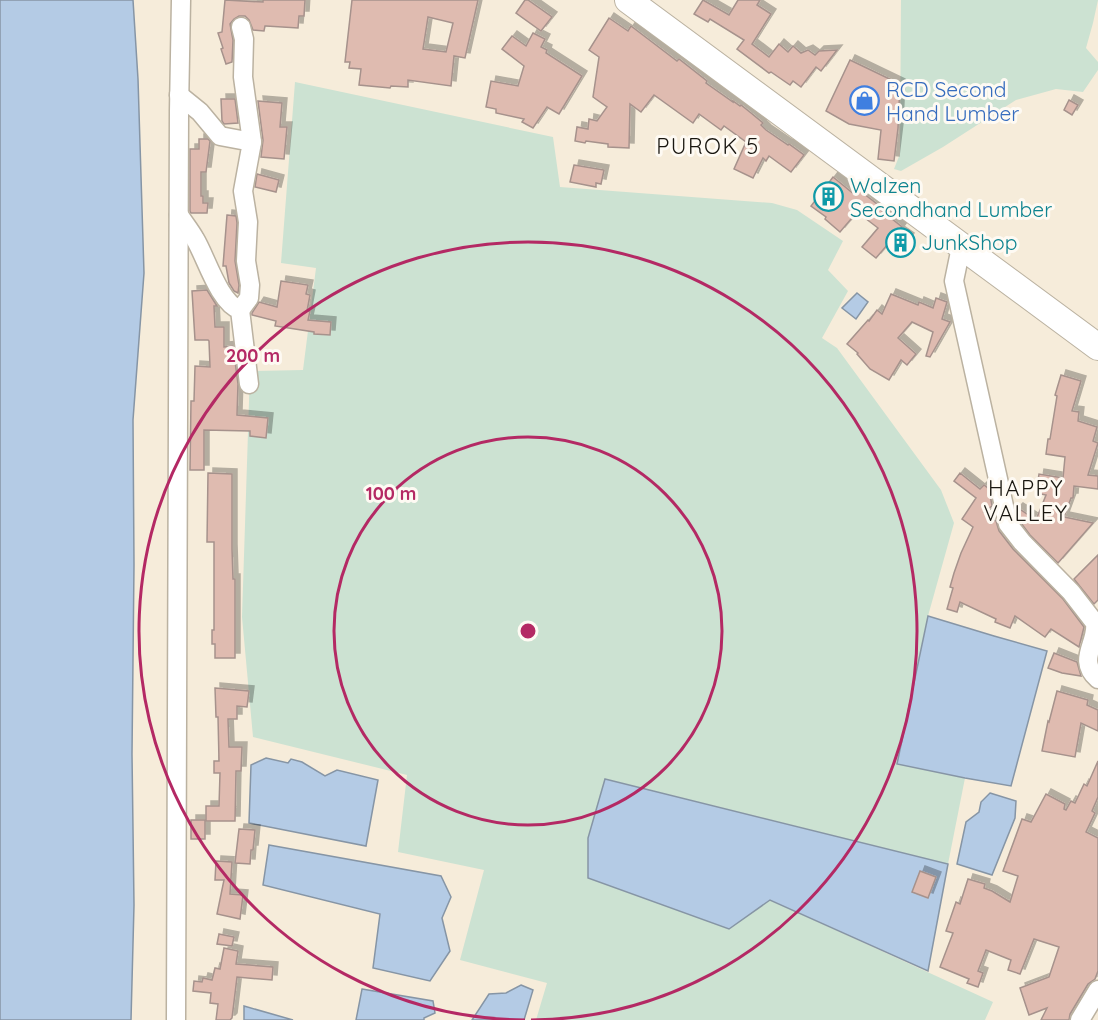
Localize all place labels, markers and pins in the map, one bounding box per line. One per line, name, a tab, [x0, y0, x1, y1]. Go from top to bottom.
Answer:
place label: RCD Second Hand Lumber	[886, 76, 1019, 126]
shop icon: RCD Second Hand Lumber	[849, 85, 881, 117]
place label: Walzen Secondhand Lumber	[850, 172, 1052, 222]
building icon: Walzen Secondhand Lumber	[813, 181, 845, 213]
building icon: JunkShop	[884, 226, 916, 258]
place label: JunkShop	[921, 229, 1017, 255]
centre of rings	[518, 621, 538, 641]

